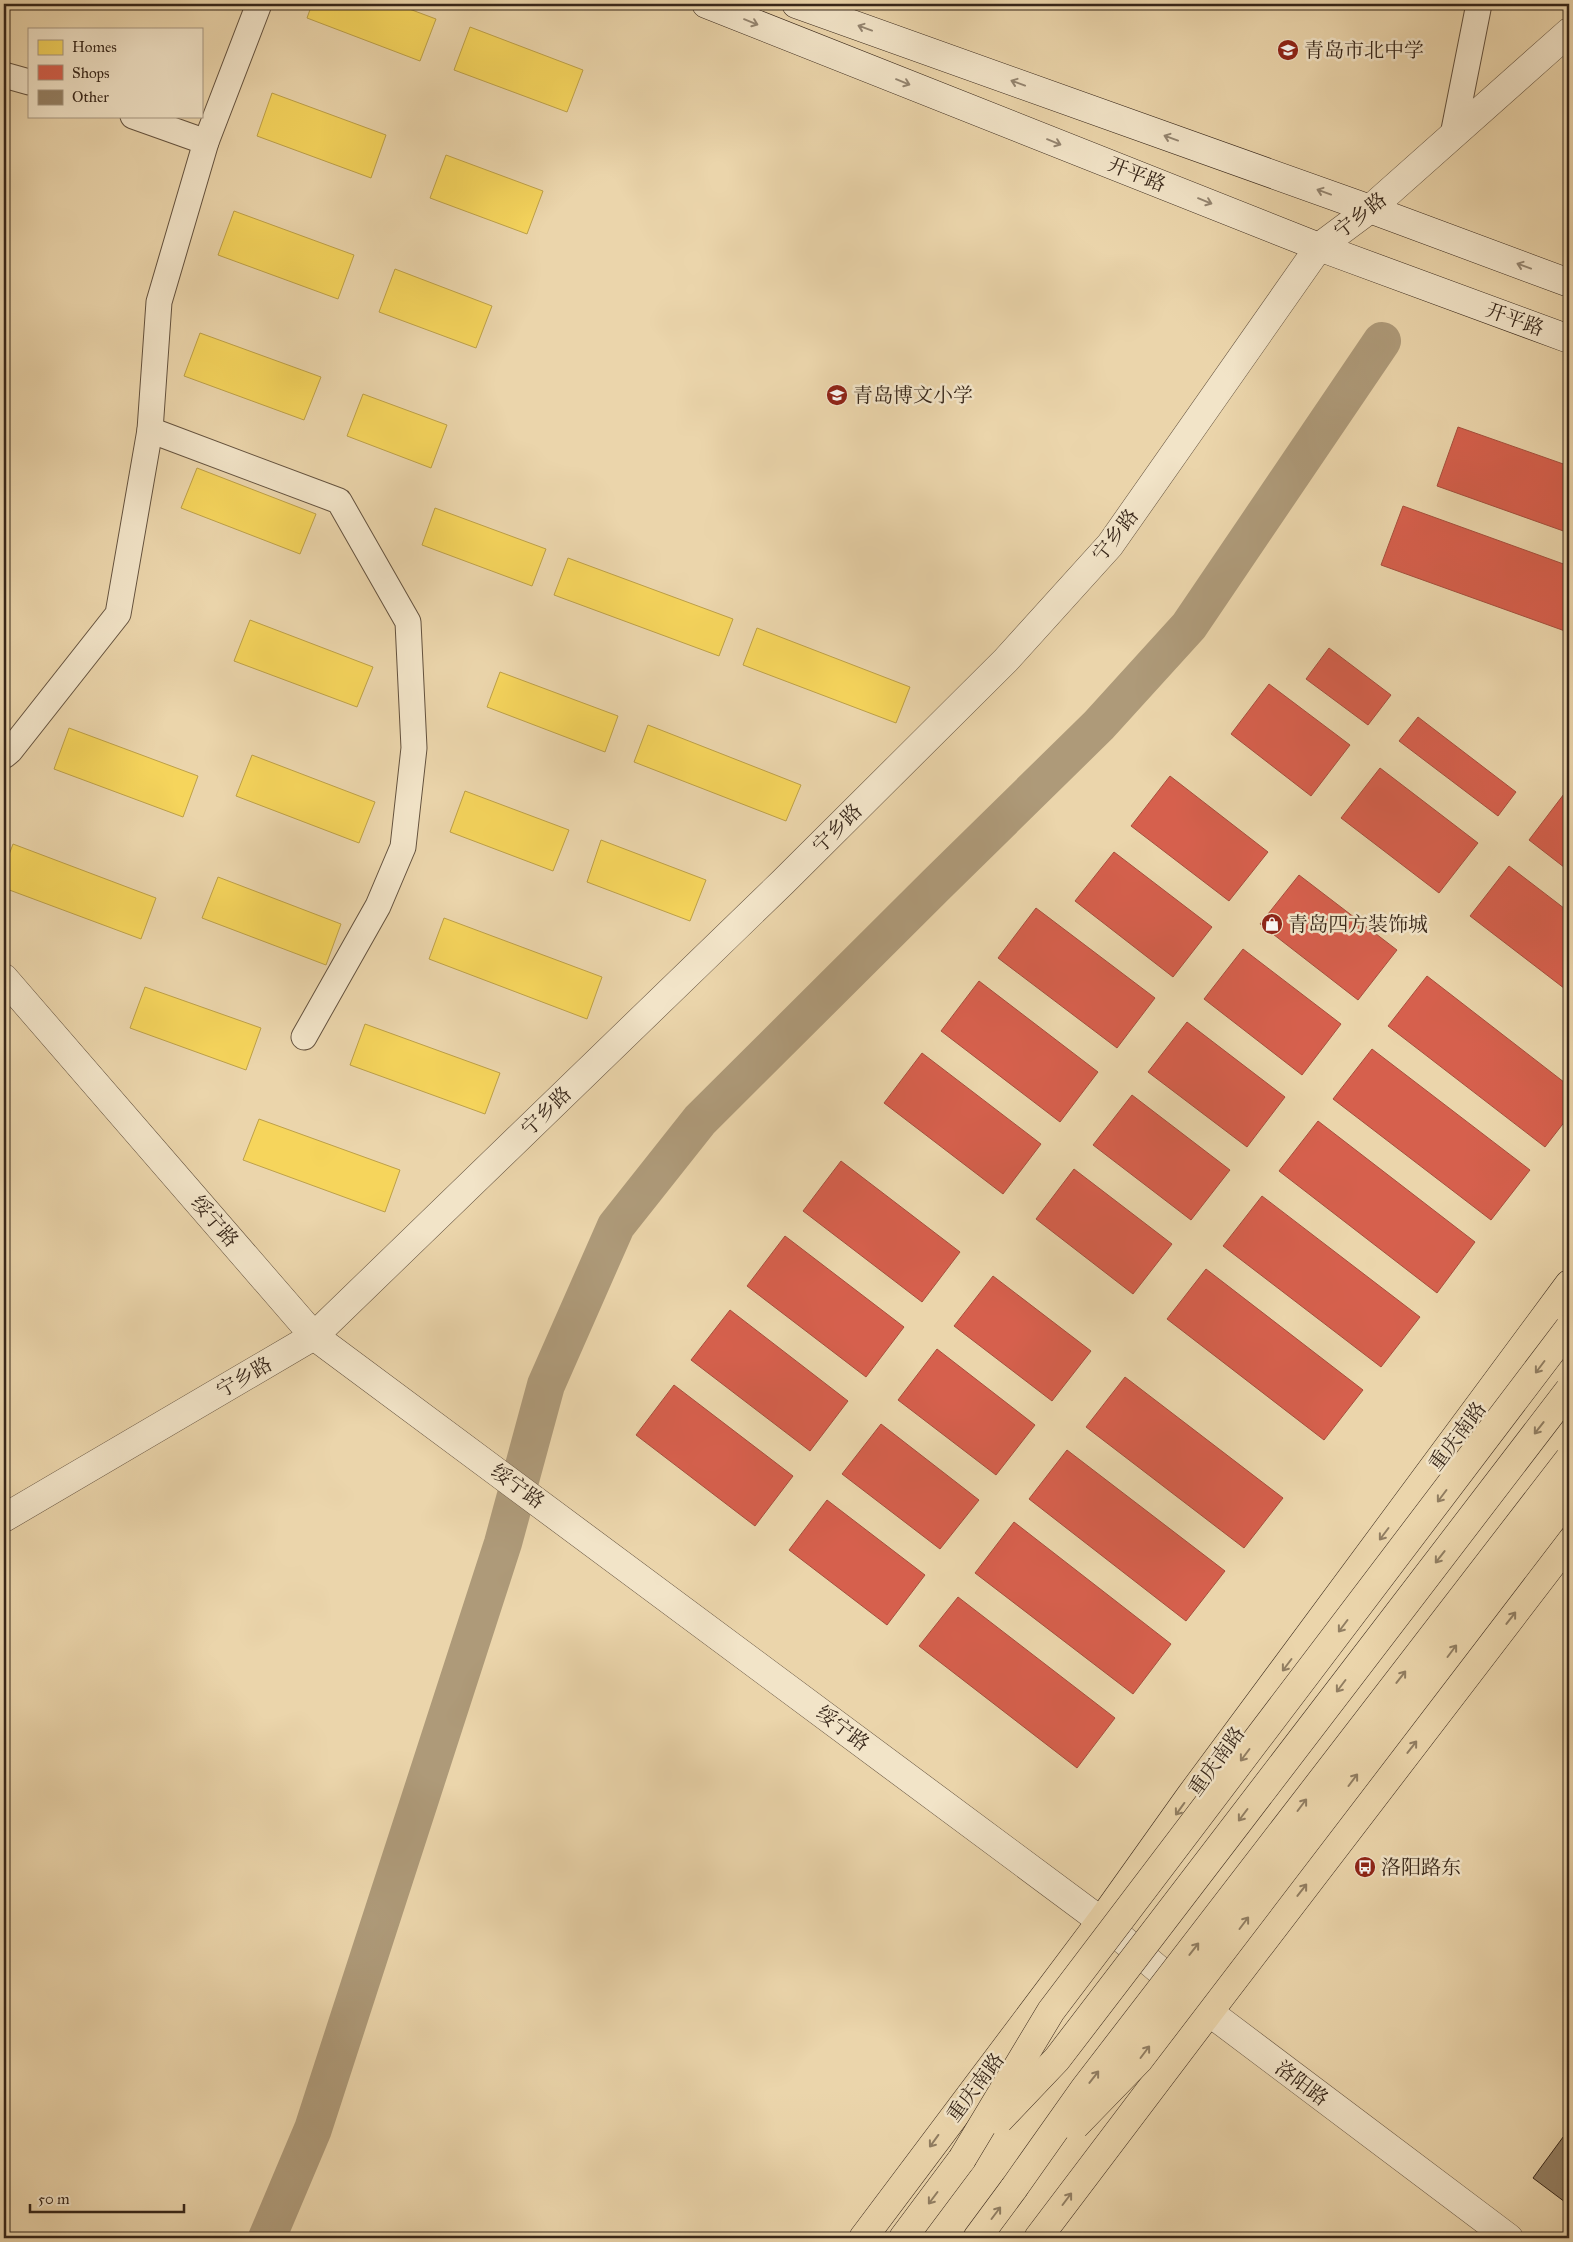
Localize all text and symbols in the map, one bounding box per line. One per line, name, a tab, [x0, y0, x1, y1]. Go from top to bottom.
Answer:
one-way arrow	[744, 18, 759, 27]
one-way arrow	[858, 23, 873, 32]
legend	[28, 28, 202, 118]
text: Homes	[72, 38, 117, 56]
school or university icon: 青岛市北中学	[1276, 38, 1300, 62]
place label: 青岛市北中学	[1304, 38, 1424, 62]
text: Shops	[72, 64, 110, 82]
one-way arrow	[895, 78, 910, 87]
one-way arrow	[1011, 78, 1026, 87]
text: Other	[72, 88, 109, 106]
one-way arrow	[1164, 133, 1179, 142]
one-way arrow	[1046, 138, 1061, 147]
street label: 开平路	[1105, 152, 1169, 196]
one-way arrow	[1317, 187, 1332, 196]
street label: 宁乡路	[1329, 187, 1391, 243]
one-way arrow	[1197, 198, 1212, 207]
one-way arrow	[1516, 261, 1532, 270]
street label: 开平路	[1483, 297, 1547, 341]
school or university icon: 青岛博文小学	[825, 383, 849, 407]
place label: 青岛博文小学	[853, 383, 973, 407]
street label: 宁乡路	[1087, 504, 1143, 566]
street label: 宁乡路	[807, 798, 867, 858]
shop icon: 青岛四方装饰城	[1260, 912, 1284, 936]
place label: 青岛四方装饰城	[1288, 912, 1428, 936]
street label: 宁乡路	[516, 1082, 576, 1140]
street label: 绥宁路	[186, 1190, 244, 1252]
street label: 宁乡路	[212, 1352, 276, 1402]
one-way arrow	[1534, 1360, 1545, 1373]
street label: 重庆南路	[1423, 1397, 1491, 1475]
one-way arrow	[1534, 1421, 1545, 1434]
street label: 绥宁路	[487, 1459, 549, 1513]
one-way arrow	[1436, 1489, 1447, 1502]
one-way arrow	[1379, 1527, 1389, 1541]
one-way arrow	[1435, 1550, 1445, 1564]
one-way arrow	[1506, 1611, 1516, 1625]
one-way arrow	[1338, 1619, 1349, 1632]
one-way arrow	[1447, 1644, 1457, 1658]
one-way arrow	[1282, 1658, 1292, 1672]
one-way arrow	[1396, 1670, 1407, 1683]
one-way arrow	[1336, 1679, 1346, 1693]
street label: 绥宁路	[812, 1700, 874, 1756]
street label: 重庆南路	[1183, 1722, 1249, 1800]
one-way arrow	[1407, 1740, 1417, 1754]
one-way arrow	[1240, 1748, 1250, 1762]
one-way arrow	[1348, 1774, 1359, 1787]
one-way arrow	[1297, 1798, 1307, 1812]
one-way arrow	[1175, 1802, 1185, 1816]
one-way arrow	[1237, 1808, 1248, 1821]
bus stop icon: 洛阳路东	[1353, 1855, 1377, 1879]
place label: 洛阳路东	[1381, 1855, 1461, 1879]
one-way arrow	[1297, 1884, 1308, 1897]
one-way arrow	[1239, 1916, 1249, 1930]
one-way arrow	[1188, 1943, 1199, 1956]
one-way arrow	[1140, 2046, 1151, 2059]
street label: 重庆南路	[941, 2048, 1009, 2126]
street label: 洛阳路	[1271, 2055, 1333, 2111]
one-way arrow	[1088, 2071, 1099, 2084]
one-way arrow	[929, 2134, 939, 2148]
scale bar	[30, 2182, 184, 2214]
text: 50 m	[38, 2190, 70, 2208]
one-way arrow	[928, 2191, 938, 2205]
one-way arrow	[1062, 2192, 1072, 2206]
one-way arrow	[990, 2207, 1001, 2220]

